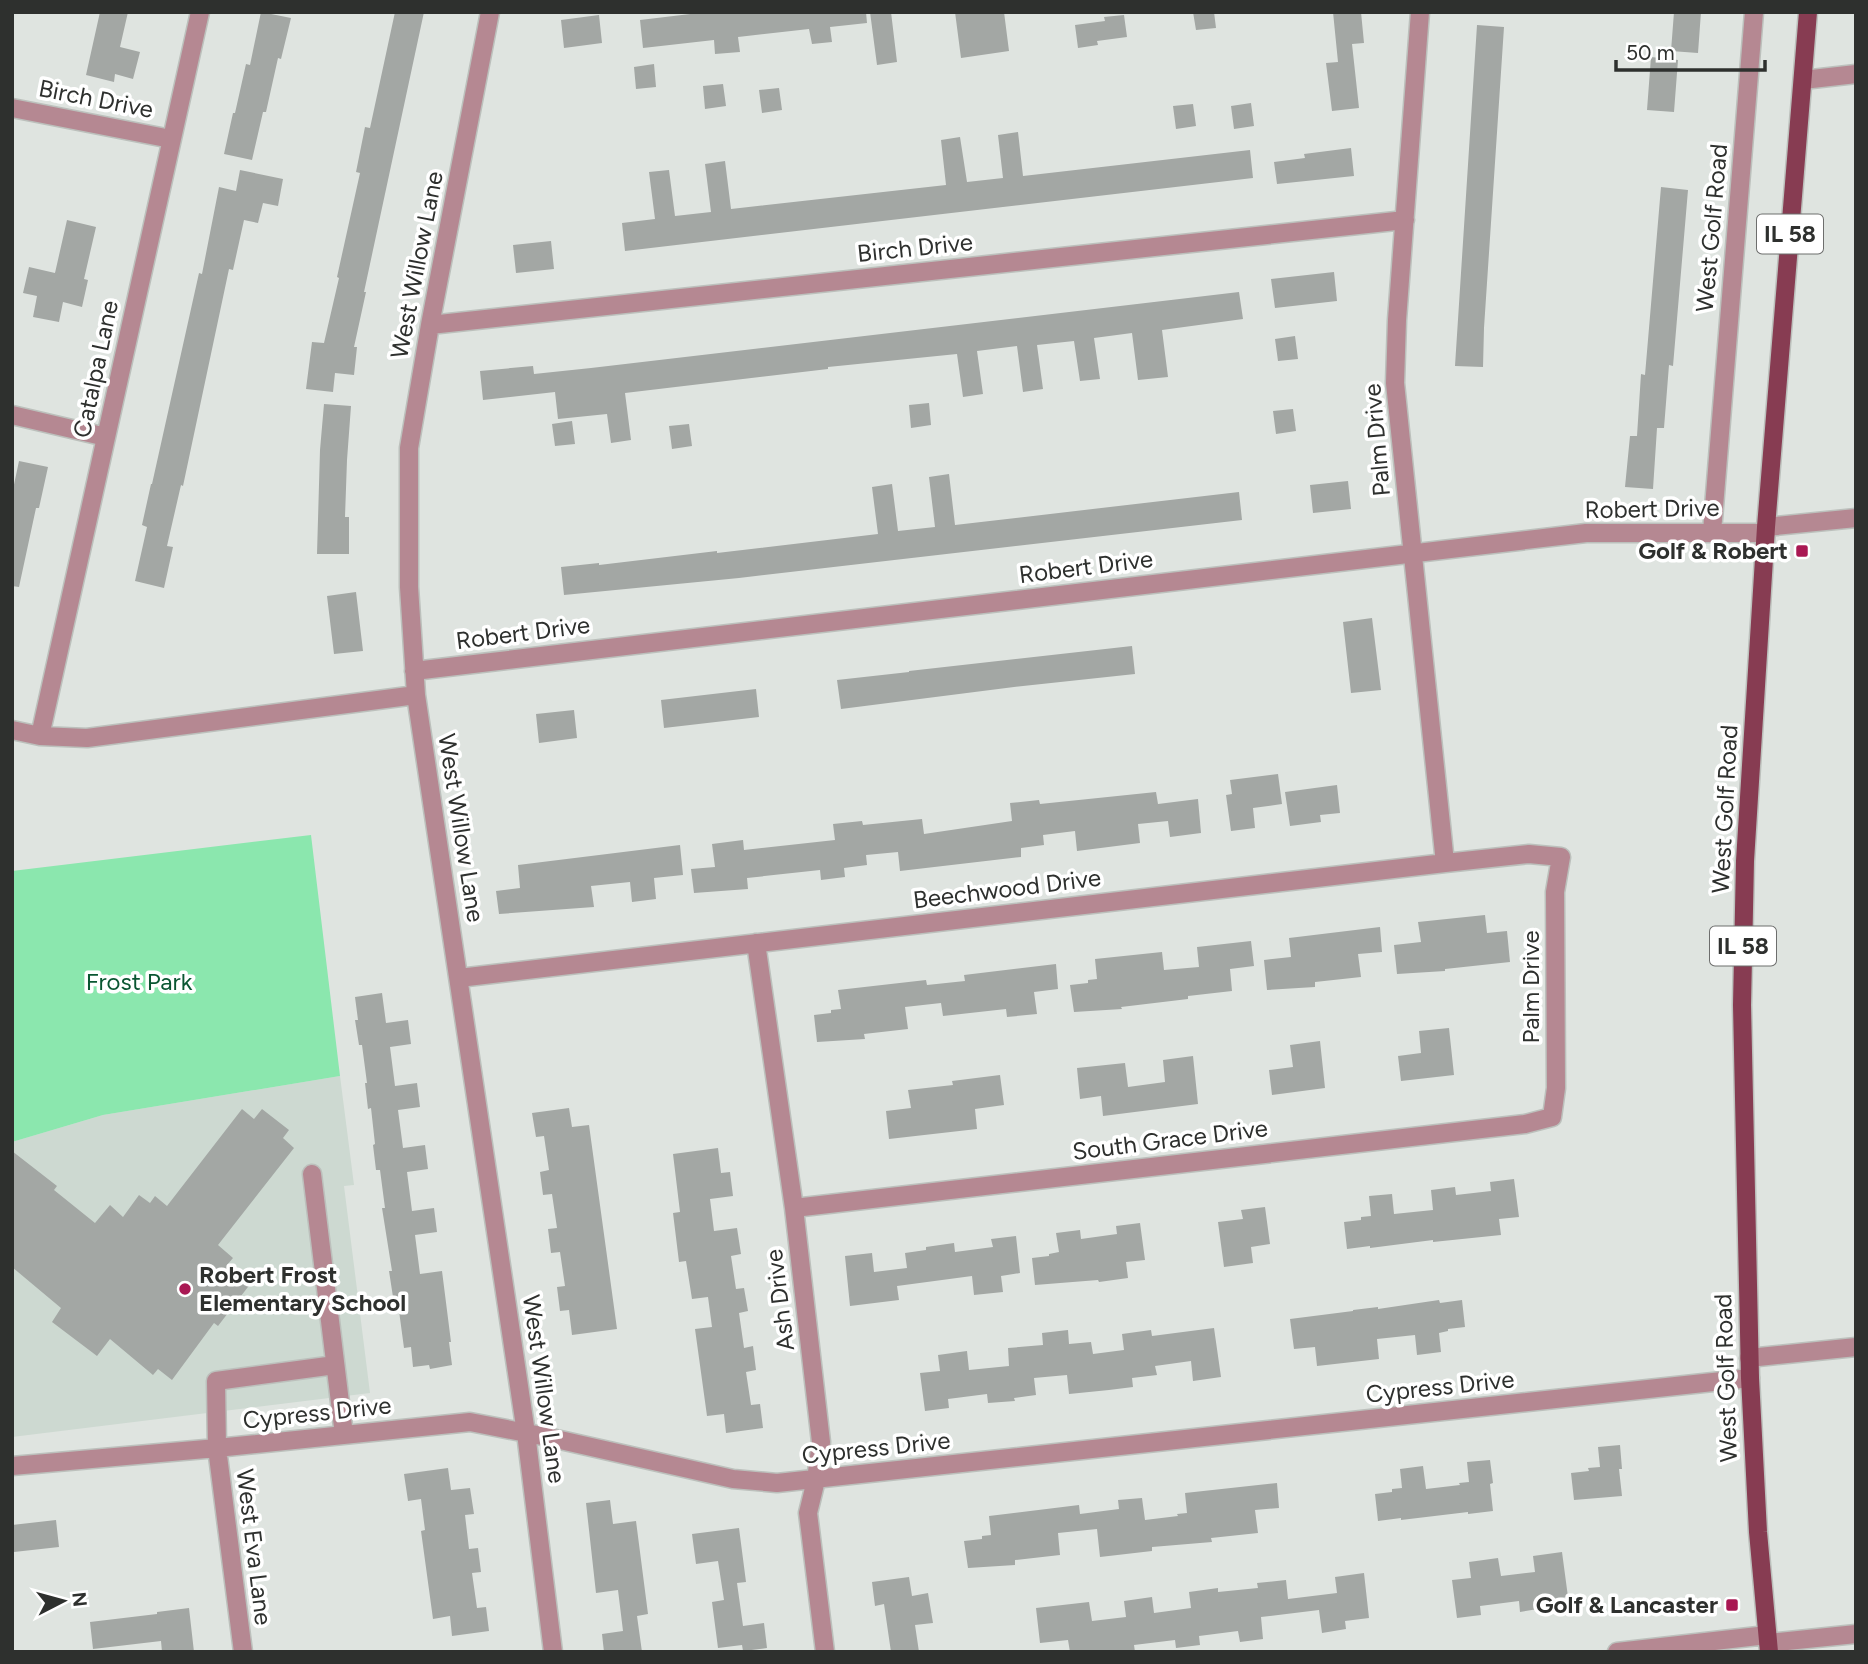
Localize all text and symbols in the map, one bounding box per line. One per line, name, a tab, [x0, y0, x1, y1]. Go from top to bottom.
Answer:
scale bar	[1616, 28, 1765, 72]
text: 50 m	[1626, 40, 1675, 65]
street label: Birch Drive	[36, 73, 156, 124]
street label: West Golf Road	[1690, 143, 1733, 313]
street label: West Willow Lane	[384, 169, 449, 361]
road number: IL 58	[1757, 215, 1823, 254]
street label: Birch Drive	[856, 227, 974, 268]
street label: Catalpa Lane	[67, 298, 124, 440]
street label: Palm Drive	[1357, 382, 1396, 498]
street label: Robert Drive	[1584, 493, 1720, 524]
place label: Golf & Robert	[1638, 536, 1788, 565]
marker: Golf & Robert	[1794, 543, 1810, 559]
street label: Robert Drive	[1017, 544, 1155, 589]
street label: Robert Drive	[454, 610, 592, 655]
street label: West Golf Road	[1706, 724, 1743, 894]
street label: West Willow Lane	[432, 732, 491, 924]
street label: Beechwood Drive	[911, 863, 1102, 914]
road number: IL 58	[1710, 926, 1776, 965]
street label: Palm Drive	[1516, 930, 1545, 1044]
park label: Frost Park	[86, 967, 193, 996]
street label: South Grace Drive	[1071, 1113, 1269, 1166]
street label: Ash Drive	[759, 1248, 800, 1353]
place label: Robert Frost Elementary School	[199, 1260, 406, 1317]
marker: Robert Frost Elementary School	[177, 1281, 193, 1297]
street label: West Willow Lane	[517, 1293, 572, 1485]
street label: West Golf Road	[1708, 1293, 1743, 1463]
street label: Cypress Drive	[1364, 1364, 1516, 1409]
street label: Cypress Drive	[241, 1390, 393, 1435]
street label: Cypress Drive	[800, 1425, 952, 1470]
street label: West Eva Lane	[231, 1467, 278, 1627]
north arrow	[28, 1566, 98, 1636]
place label: Golf & Lancaster	[1536, 1590, 1718, 1619]
text: N	[67, 1591, 92, 1608]
marker: Golf & Lancaster	[1724, 1597, 1740, 1613]

